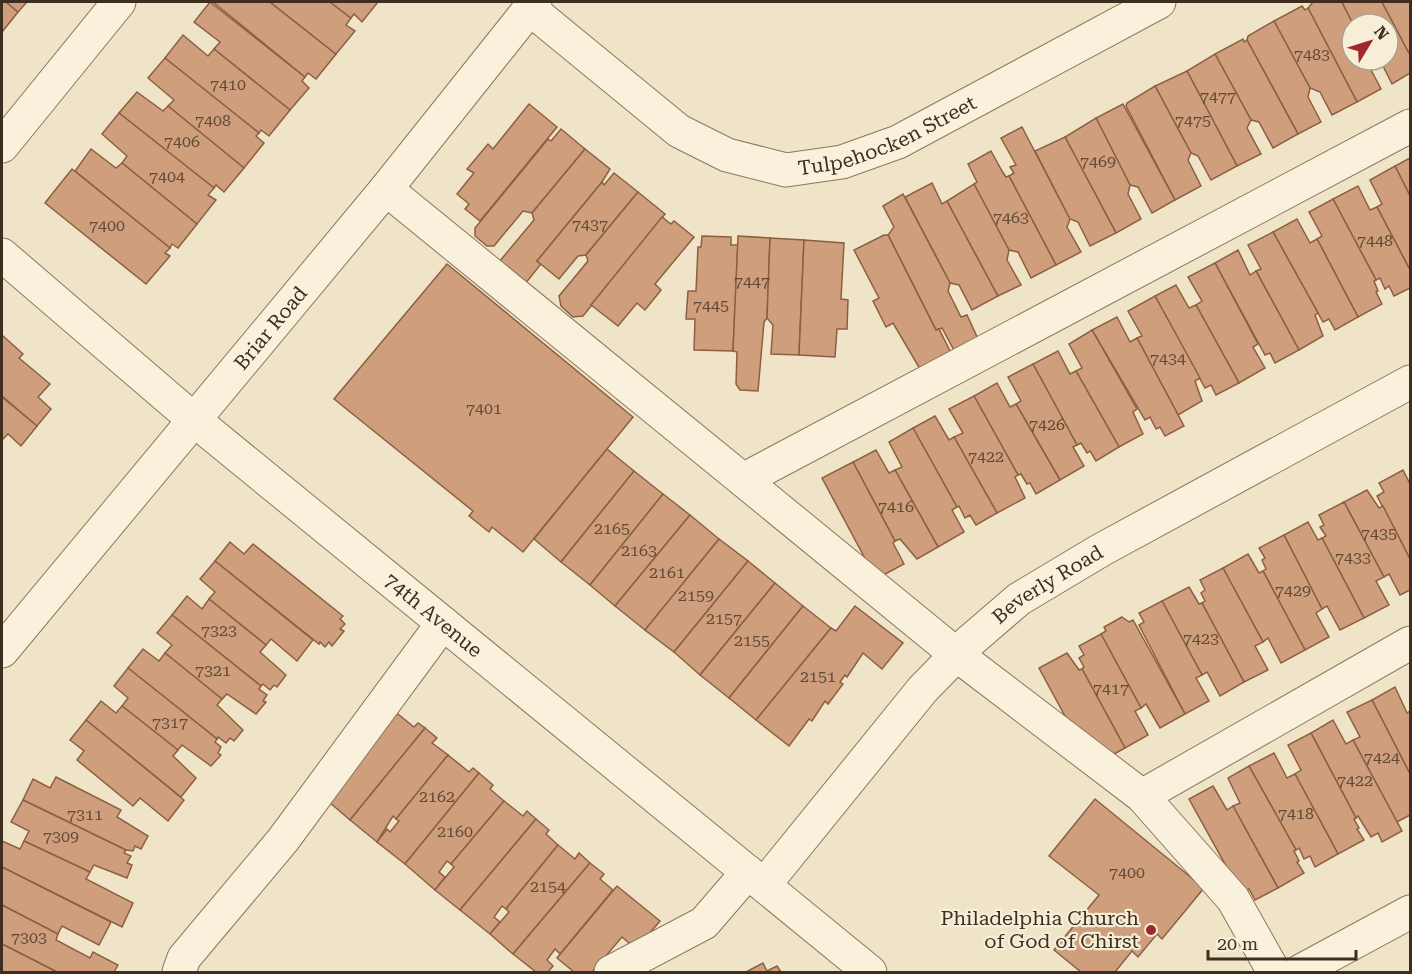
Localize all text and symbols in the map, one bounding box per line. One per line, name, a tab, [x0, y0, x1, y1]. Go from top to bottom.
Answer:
north arrow	[1340, 12, 1400, 72]
text: N	[1370, 22, 1393, 44]
house number: 7483	[1294, 45, 1330, 64]
house number: 7410	[210, 75, 246, 94]
house number: 7477	[1200, 87, 1236, 106]
street label: Tulpehocken Street	[796, 90, 981, 180]
house number: 7408	[195, 111, 231, 130]
house number: 7475	[1175, 111, 1211, 130]
house number: 7406	[164, 132, 200, 151]
house number: 7469	[1080, 152, 1116, 171]
house number: 7404	[149, 167, 185, 186]
house number: 7463	[993, 208, 1029, 227]
house number: 7437	[572, 215, 608, 234]
house number: 7400	[89, 216, 125, 235]
house number: 7448	[1357, 231, 1393, 250]
house number: 7447	[734, 272, 770, 291]
street label: Briar Road	[229, 281, 312, 375]
house number: 7445	[693, 296, 729, 315]
house number: 7434	[1150, 349, 1186, 368]
house number: 7401	[466, 399, 502, 418]
house number: 7426	[1029, 415, 1065, 434]
house number: 7422	[968, 447, 1004, 466]
house number: 7416	[878, 497, 914, 516]
house number: 2165	[594, 519, 630, 538]
house number: 7435	[1361, 524, 1397, 543]
street label: Beverly Road	[987, 540, 1107, 629]
house number: 2163	[621, 541, 657, 560]
house number: 7433	[1335, 548, 1371, 567]
house number: 2161	[649, 563, 685, 582]
street label: 74th Avenue	[379, 568, 487, 662]
house number: 7429	[1275, 581, 1311, 600]
house number: 2159	[678, 586, 714, 605]
house number: 2157	[706, 609, 742, 628]
house number: 7323	[201, 621, 237, 640]
house number: 7423	[1183, 629, 1219, 648]
house number: 2155	[734, 631, 770, 650]
house number: 7321	[195, 661, 231, 680]
house number: 2151	[800, 667, 836, 686]
house number: 7417	[1093, 679, 1129, 698]
house number: 7317	[152, 713, 188, 732]
house number: 7424	[1364, 748, 1400, 767]
house number: 7422	[1337, 771, 1373, 790]
house number: 2162	[419, 787, 455, 806]
house number: 7418	[1278, 804, 1314, 823]
house number: 7311	[67, 805, 103, 824]
house number: 2160	[437, 822, 473, 841]
house number: 7309	[43, 827, 79, 846]
house number: 7400	[1109, 863, 1145, 882]
house number: 2154	[530, 877, 566, 896]
place label: Philadelphia Church of God of Chirst	[940, 906, 1140, 953]
marker: Philadelphia Church of God of Chirst	[1144, 923, 1158, 937]
scale bar	[1208, 923, 1356, 961]
house number: 7303	[11, 928, 47, 947]
text: 20 m	[1217, 933, 1258, 954]

